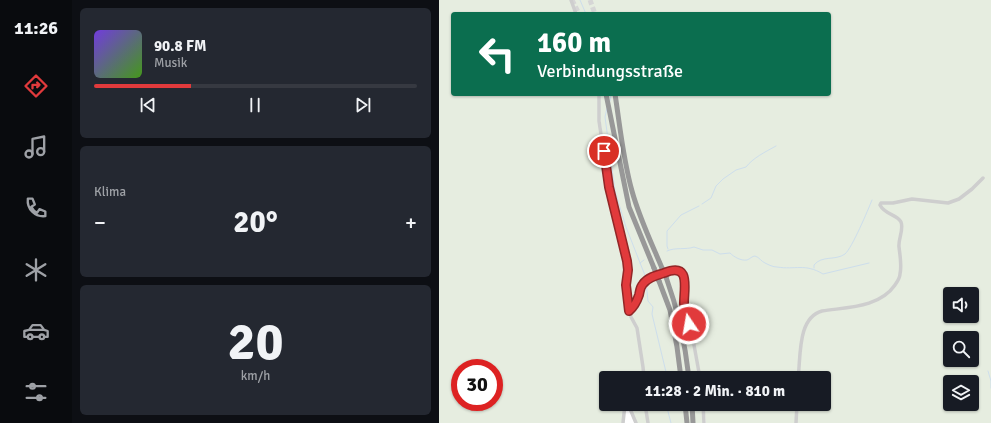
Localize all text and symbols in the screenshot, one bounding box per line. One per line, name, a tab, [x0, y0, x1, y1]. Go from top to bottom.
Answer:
text: 11:26	[14, 17, 58, 39]
text: 160 m	[537, 26, 611, 60]
icon: left	[471, 28, 523, 80]
text: 90.8 FM	[154, 37, 206, 55]
text: Musik	[154, 55, 187, 71]
text: Verbindungsstraße	[537, 60, 683, 82]
icon: directions	[22, 72, 50, 100]
icon: previous	[137, 94, 159, 116]
icon: pause	[244, 94, 266, 116]
icon: next	[352, 94, 374, 116]
icon: music	[22, 133, 50, 161]
pin	[587, 134, 621, 168]
icon: arrive	[593, 140, 615, 162]
text: Klima	[94, 184, 126, 200]
icon: phone	[22, 194, 50, 222]
text: 20°	[233, 204, 278, 241]
text: −	[94, 209, 106, 236]
text: +	[405, 209, 417, 236]
icon: climate	[22, 256, 50, 284]
map controls	[943, 287, 979, 411]
button: sound	[943, 287, 979, 323]
position arrow	[668, 303, 710, 345]
text: 20	[227, 310, 284, 374]
icon: car	[22, 317, 50, 345]
button: search	[943, 331, 979, 367]
speed limit sign: 30	[451, 359, 503, 411]
text: km/h	[241, 368, 270, 384]
button: layers	[943, 375, 979, 411]
icon: filters	[22, 378, 50, 406]
text: 11:28 · 2 Min. · 810 m	[645, 382, 785, 400]

